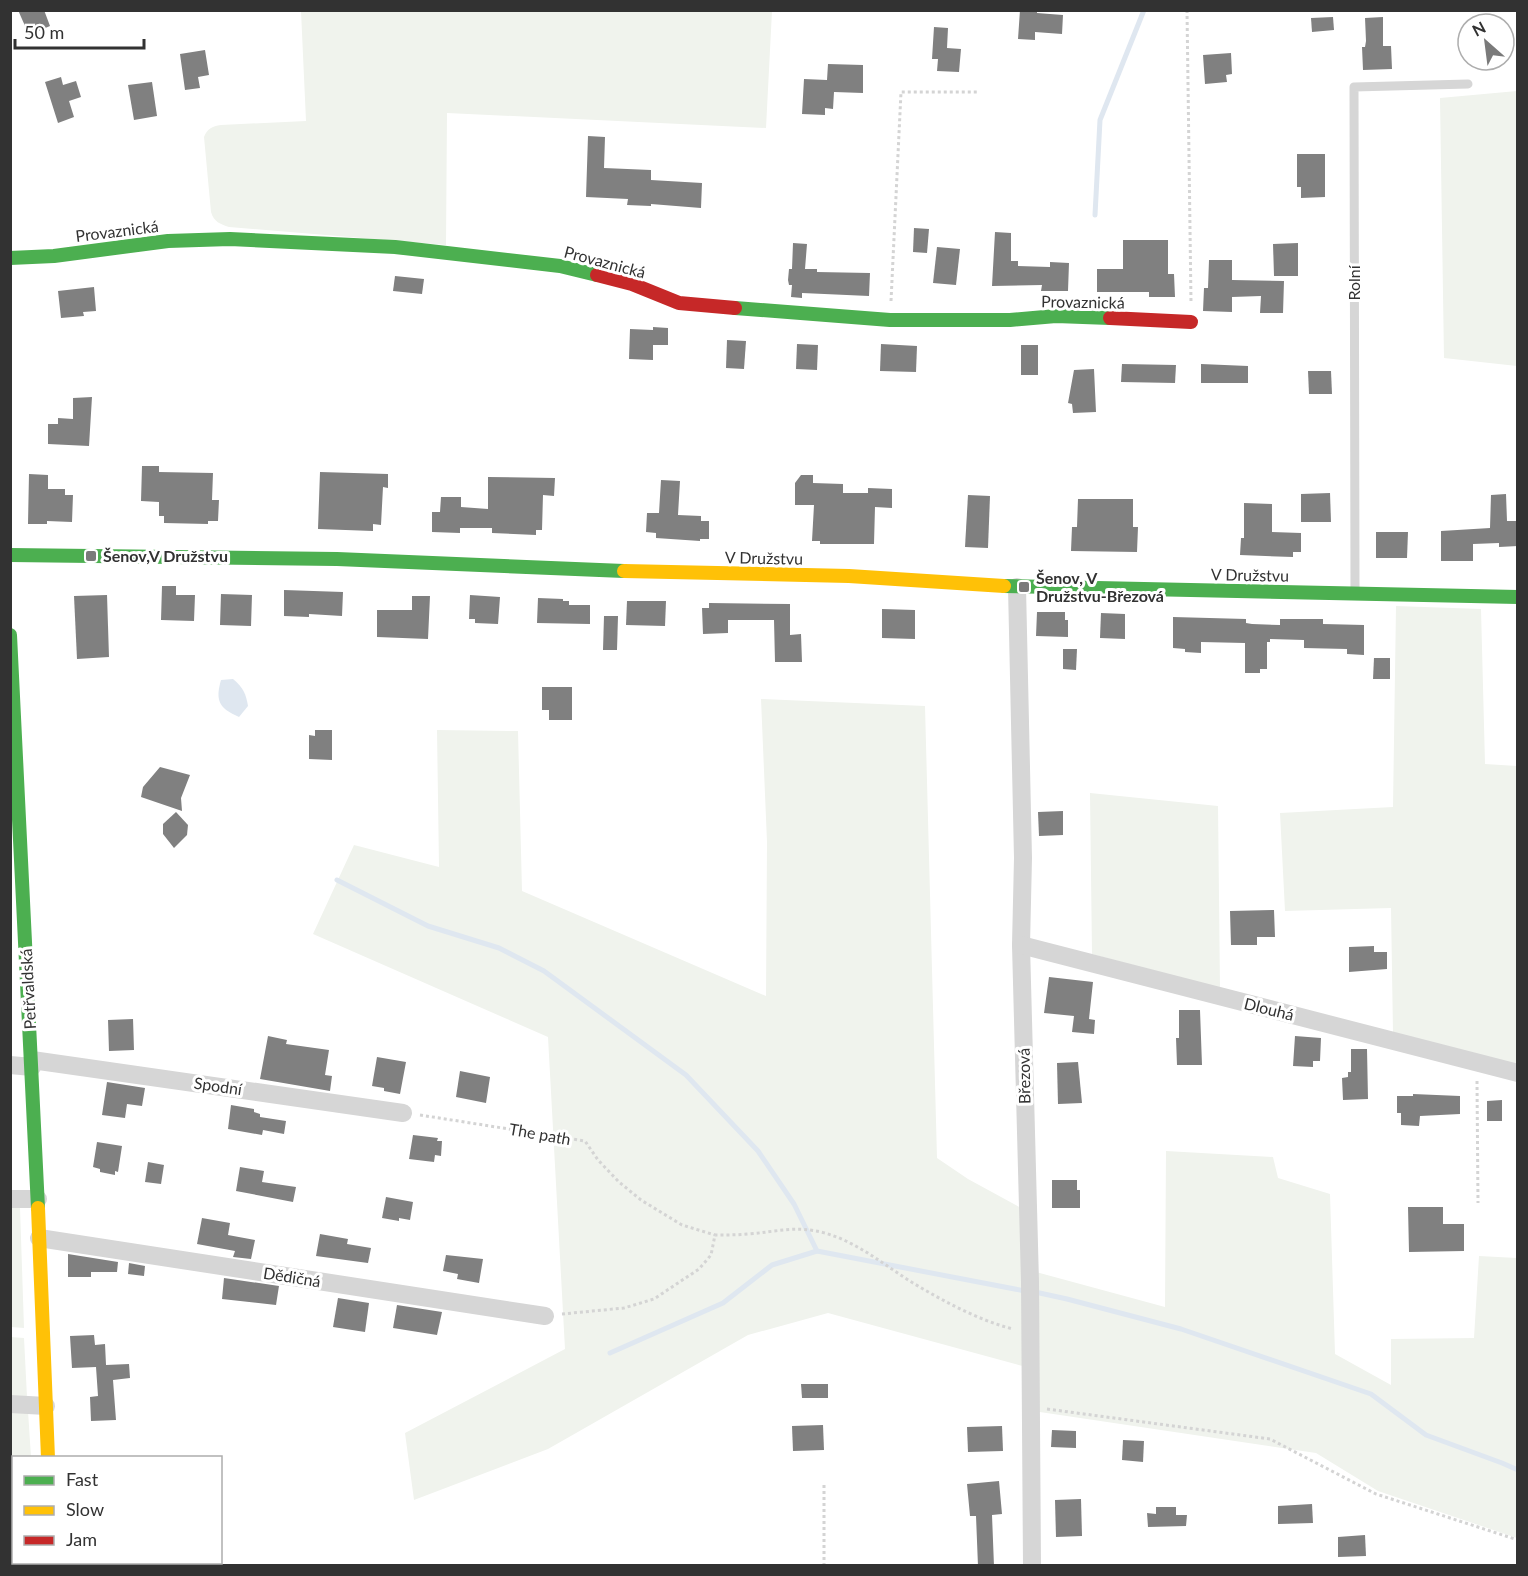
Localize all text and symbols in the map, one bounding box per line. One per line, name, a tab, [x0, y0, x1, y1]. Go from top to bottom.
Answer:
scale bar	[15, 12, 144, 50]
north arrow	[1456, 12, 1516, 72]
text: N	[1469, 17, 1489, 40]
text: 50 m	[24, 21, 64, 43]
street label: Provaznická	[74, 216, 160, 245]
street label: Provaznická	[562, 242, 648, 282]
street label: Rolní	[1344, 264, 1363, 301]
street label: Provaznická	[1041, 291, 1125, 312]
place label: Šenov,V Družstvu	[103, 546, 228, 565]
street label: V Družstvu	[725, 547, 803, 568]
marker: Šenov,V Družstvu	[84, 549, 98, 563]
street label: V Družstvu	[1211, 564, 1289, 585]
place label: Šenov, V Družstvu-Březová	[1036, 568, 1164, 605]
marker: Šenov, V Družstvu-Březová	[1017, 580, 1031, 594]
street label: Petřvaldská	[16, 948, 39, 1030]
street label: Dlouhá	[1242, 993, 1296, 1024]
street label: Březová	[1014, 1048, 1033, 1104]
street label: Spodní	[193, 1073, 244, 1098]
street label: The path	[508, 1119, 572, 1148]
street label: Dědičná	[262, 1263, 322, 1290]
legend	[12, 1456, 222, 1564]
text: Fast	[66, 1468, 99, 1490]
text: Slow	[66, 1498, 104, 1520]
text: Jam	[66, 1528, 97, 1550]

